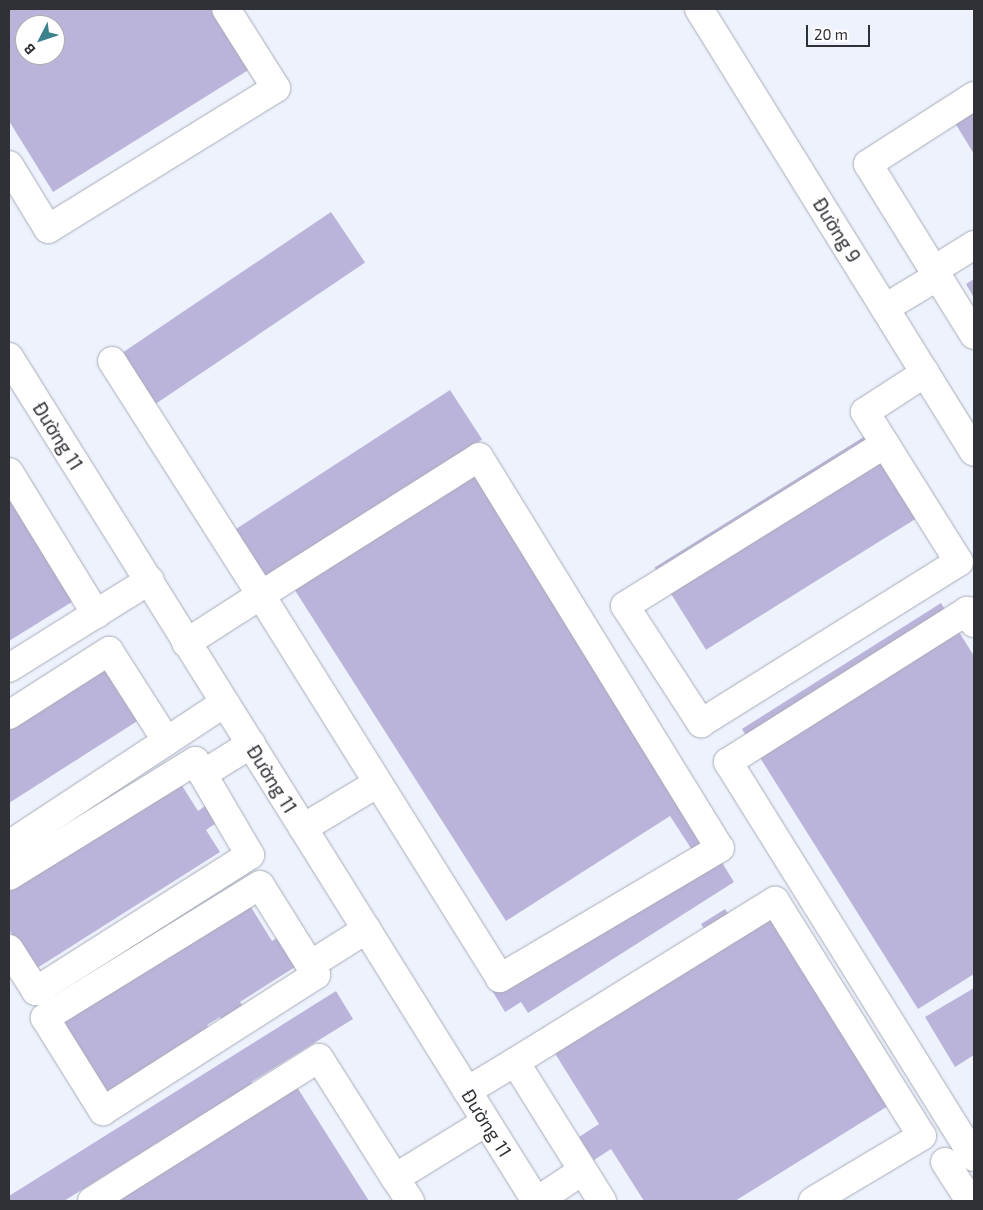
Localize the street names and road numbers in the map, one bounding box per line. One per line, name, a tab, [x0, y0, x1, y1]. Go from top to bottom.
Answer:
street label: Đường 9	[808, 194, 866, 266]
street label: Đường 11	[28, 398, 88, 474]
street label: Đường 11	[242, 741, 302, 817]
street label: Đường 11	[457, 1085, 517, 1161]

